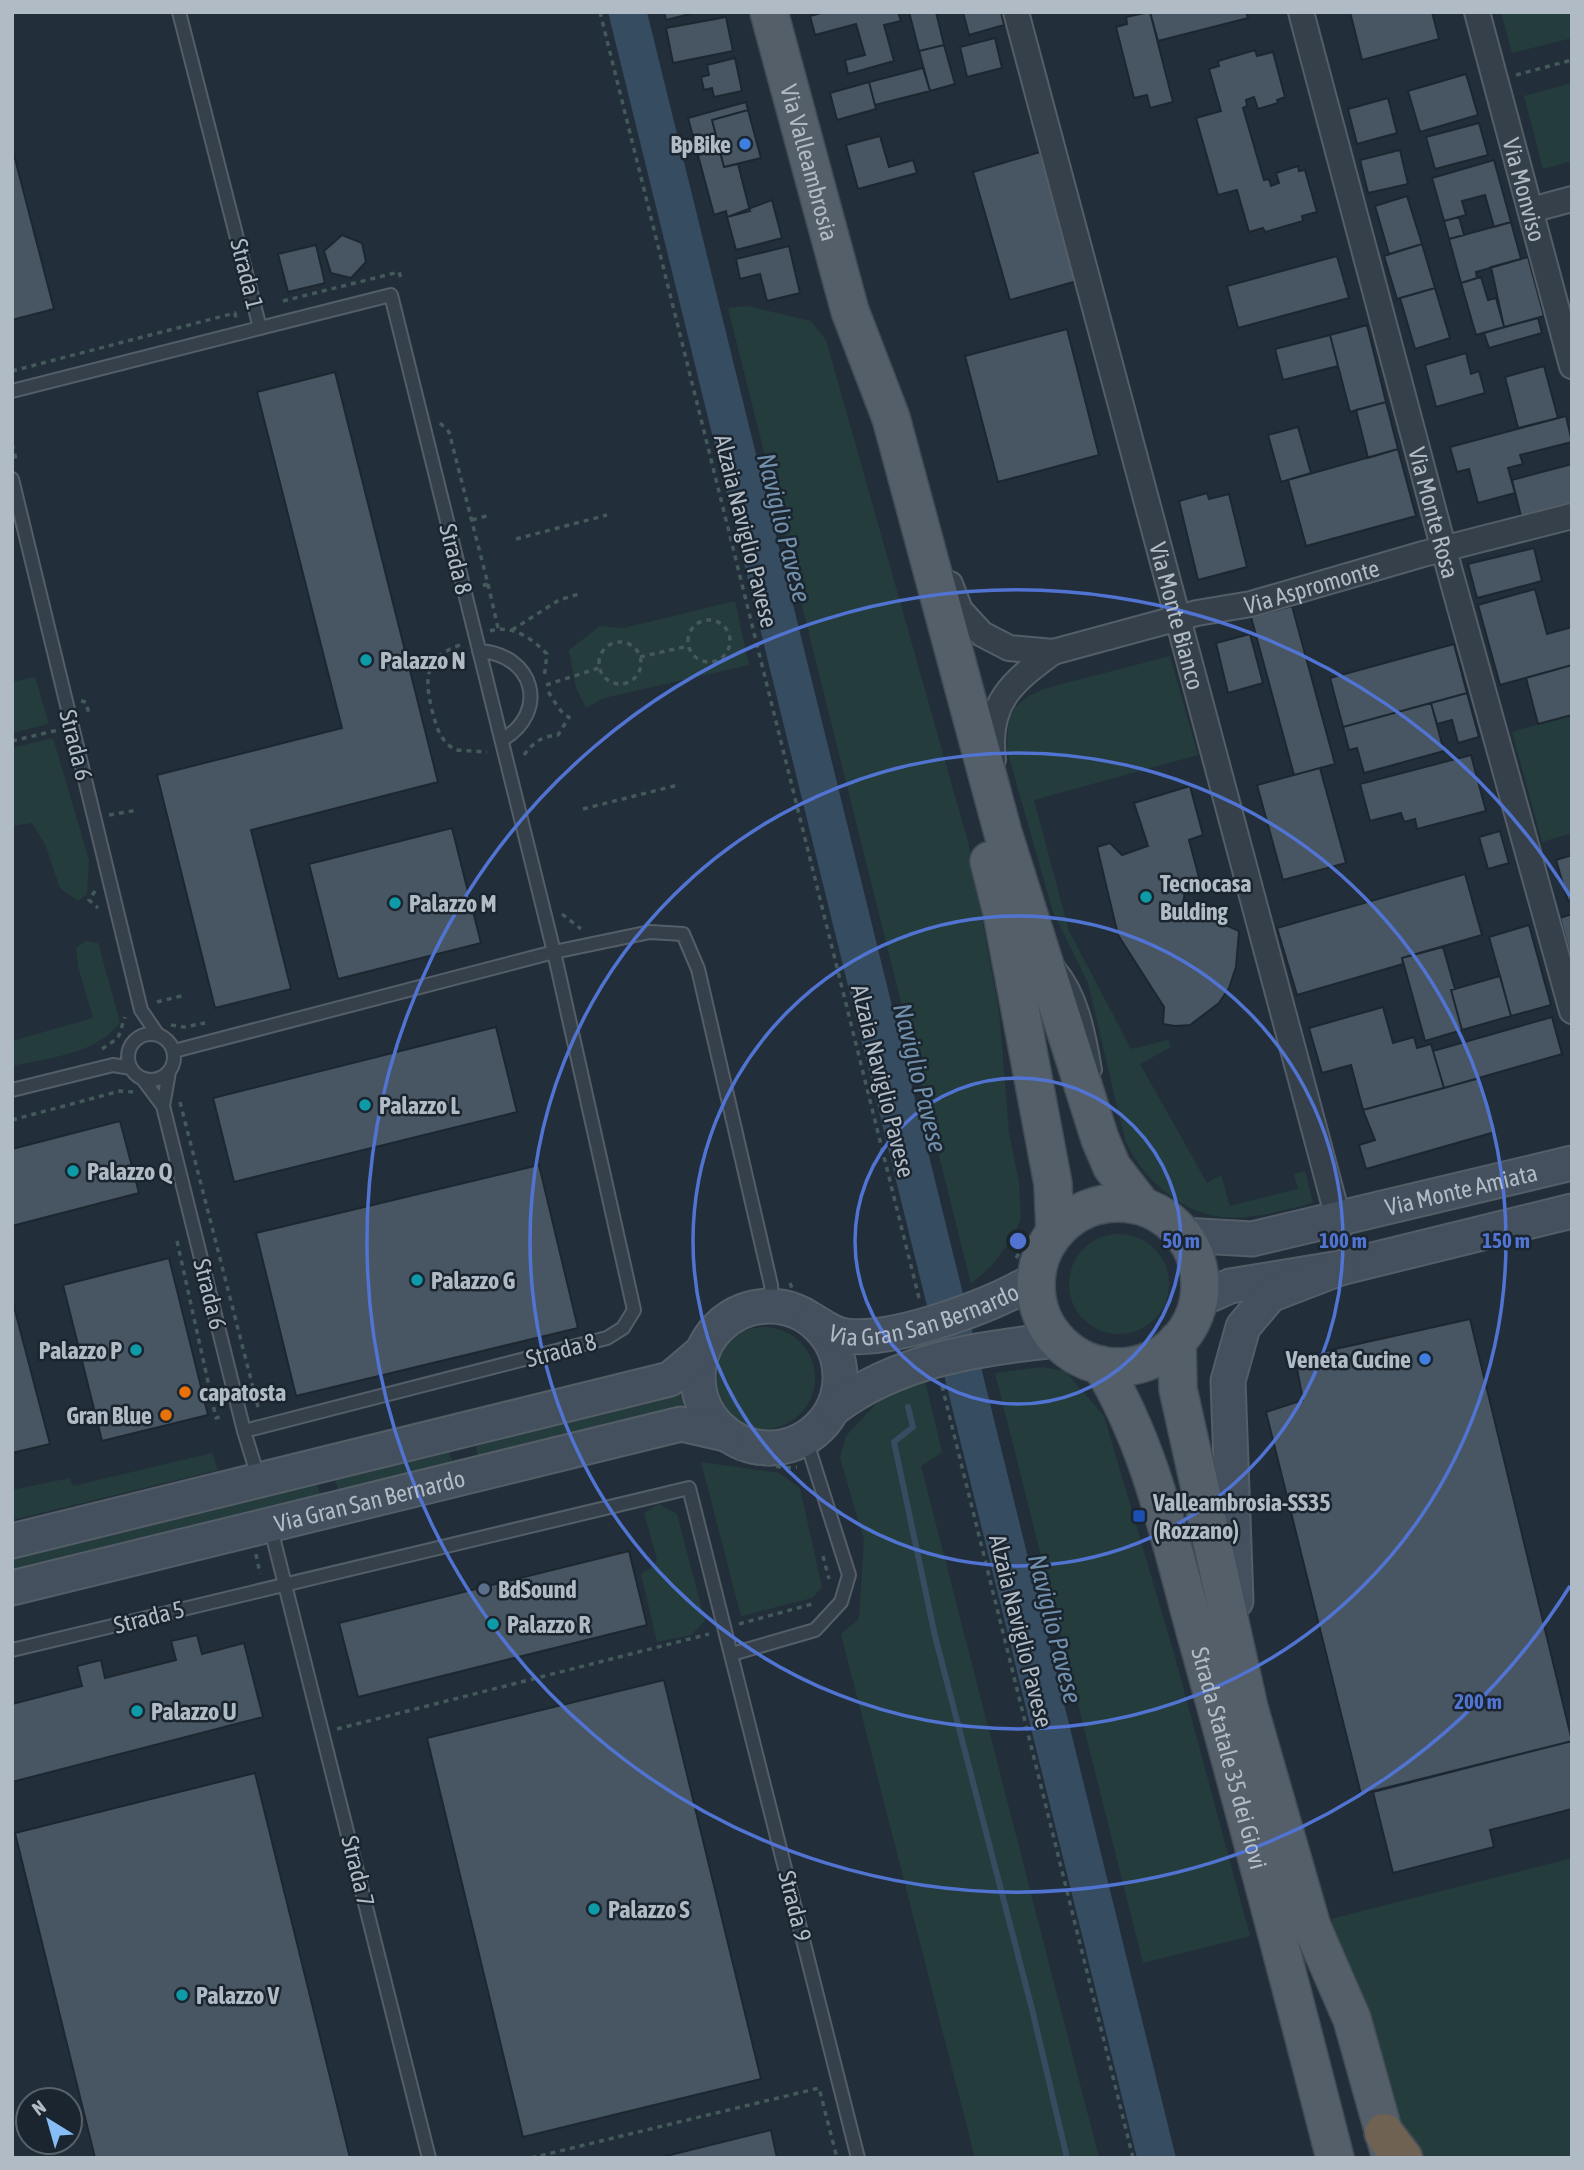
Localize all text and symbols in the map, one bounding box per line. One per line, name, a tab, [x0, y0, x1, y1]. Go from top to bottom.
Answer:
street label: Via Valleambrosia	[776, 81, 844, 244]
place label: BpBike	[670, 131, 731, 158]
street label: Via Monviso	[1498, 135, 1551, 244]
marker: BpBike	[737, 136, 753, 152]
street label: Strada 1	[225, 236, 269, 312]
street label: Alzaia Naviglio Pavese	[709, 432, 783, 630]
street label: Via Monte Rosa	[1404, 444, 1465, 581]
water label: Naviglio Pavese	[751, 450, 817, 606]
street label: Strada 8	[434, 521, 478, 597]
street label: Via Monte Bianco	[1145, 539, 1210, 693]
street label: Via Aspromonte	[1242, 554, 1382, 618]
place label: Palazzo N	[380, 647, 466, 674]
marker: Palazzo N	[358, 652, 374, 668]
street label: Strada 6	[54, 707, 98, 783]
place label: Tecnocasa Bulding	[1160, 870, 1251, 925]
marker: Tecnocasa Bulding	[1138, 889, 1154, 905]
place label: Palazzo M	[409, 890, 497, 917]
marker: Palazzo M	[387, 895, 403, 911]
street label: Alzaia Naviglio Pavese	[846, 982, 920, 1180]
water label: Naviglio Pavese	[887, 1000, 953, 1156]
place label: Palazzo L	[379, 1092, 461, 1119]
marker: Palazzo L	[357, 1097, 373, 1113]
place label: Palazzo Q	[87, 1158, 173, 1185]
street label: Via Monte Amiata	[1382, 1158, 1540, 1220]
marker: Palazzo Q	[65, 1163, 81, 1179]
text: 50 m	[1162, 1228, 1200, 1252]
text: 100 m	[1319, 1228, 1367, 1252]
text: 150 m	[1482, 1228, 1530, 1252]
centre of rings	[1006, 1229, 1030, 1253]
street label: Strada 6	[188, 1256, 232, 1332]
place label: Palazzo G	[431, 1267, 516, 1294]
marker: Palazzo G	[409, 1272, 425, 1288]
street label: Via Gran San Bernardo	[825, 1277, 1023, 1350]
street label: Strada 8	[523, 1328, 599, 1372]
place label: Palazzo P	[39, 1337, 122, 1364]
marker: Palazzo P	[128, 1342, 144, 1358]
place label: Veneta Cucine	[1285, 1346, 1411, 1373]
marker: Veneta Cucine	[1417, 1351, 1433, 1367]
place label: capatosta	[199, 1379, 286, 1406]
marker: capatosta	[177, 1384, 193, 1400]
place label: Gran Blue	[66, 1402, 152, 1429]
marker: Gran Blue	[158, 1407, 174, 1423]
street label: Via Gran San Bernardo	[271, 1464, 468, 1537]
place label: Valleambrosia-SS35 (Rozzano)	[1152, 1489, 1331, 1544]
marker: Valleambrosia-SS35 (Rozzano)	[1131, 1508, 1147, 1524]
street label: Alzaia Naviglio Pavese	[984, 1532, 1058, 1730]
water label: Naviglio Pavese	[1022, 1551, 1088, 1707]
place label: BdSound	[498, 1576, 577, 1603]
marker: BdSound	[476, 1581, 492, 1597]
street label: Strada 5	[111, 1595, 187, 1639]
place label: Palazzo R	[507, 1611, 591, 1638]
marker: Palazzo R	[485, 1616, 501, 1632]
street label: Strada Statale 35 dei Giovi	[1187, 1644, 1273, 1872]
text: 200 m	[1454, 1689, 1502, 1713]
place label: Palazzo U	[151, 1698, 237, 1725]
marker: Palazzo U	[129, 1703, 145, 1719]
street label: Strada 7	[336, 1833, 380, 1909]
street label: Strada 9	[773, 1868, 817, 1944]
place label: Palazzo S	[608, 1896, 690, 1923]
marker: Palazzo S	[586, 1901, 602, 1917]
place label: Palazzo V	[196, 1982, 280, 2009]
marker: Palazzo V	[174, 1987, 190, 2003]
north arrow	[14, 2086, 84, 2156]
text: N	[28, 2095, 50, 2120]

